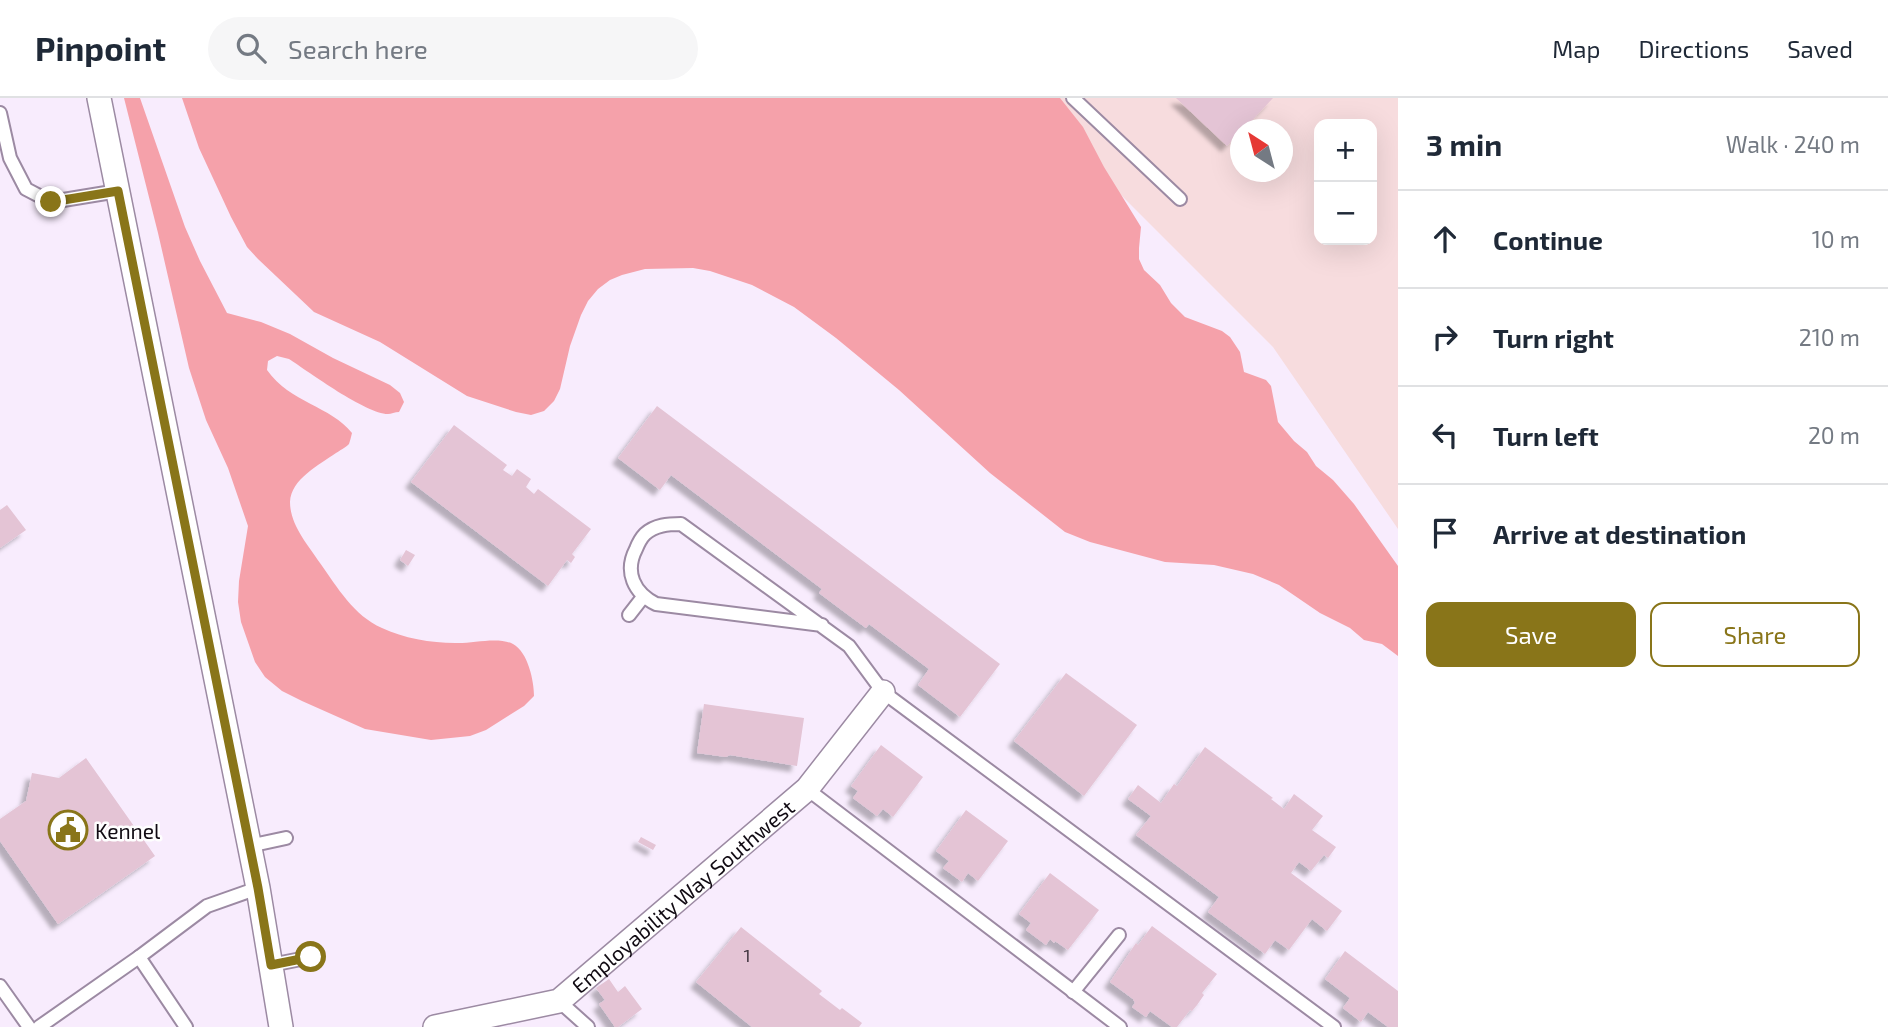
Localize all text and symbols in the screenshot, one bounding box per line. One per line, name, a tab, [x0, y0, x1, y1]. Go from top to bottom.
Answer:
search box	[208, 17, 698, 80]
text: Pinpoint	[35, 28, 166, 68]
icon: search	[232, 29, 270, 67]
text: Search here	[288, 33, 428, 64]
text: Map	[1552, 34, 1600, 63]
text: Directions	[1638, 34, 1749, 63]
text: Saved	[1787, 34, 1853, 63]
north arrow	[1230, 119, 1293, 182]
map controls	[1314, 119, 1377, 245]
button: +	[1314, 119, 1377, 182]
text: 3 min	[1426, 126, 1502, 162]
text: Walk · 240 m	[1726, 130, 1860, 158]
button: −	[1314, 182, 1377, 245]
route end	[35, 186, 66, 217]
icon: ahead	[1426, 220, 1464, 258]
text: Continue	[1493, 224, 1603, 255]
text: 10 m	[1812, 225, 1860, 253]
icon: right	[1426, 318, 1464, 356]
text: Turn right	[1493, 322, 1614, 353]
text: 210 m	[1799, 323, 1860, 351]
icon: left	[1426, 416, 1464, 454]
text: Turn left	[1493, 420, 1599, 451]
text: 20 m	[1808, 421, 1860, 449]
icon: arrive	[1426, 514, 1464, 552]
text: Arrive at destination	[1493, 518, 1746, 549]
button: Save	[1426, 602, 1636, 667]
button: Share	[1650, 602, 1860, 667]
street label: Employability Way Southwest	[566, 794, 799, 997]
public building icon: Kennel	[47, 809, 89, 851]
place label: Kennel	[95, 818, 161, 843]
route start	[295, 941, 326, 972]
house number: 1	[743, 944, 751, 966]

